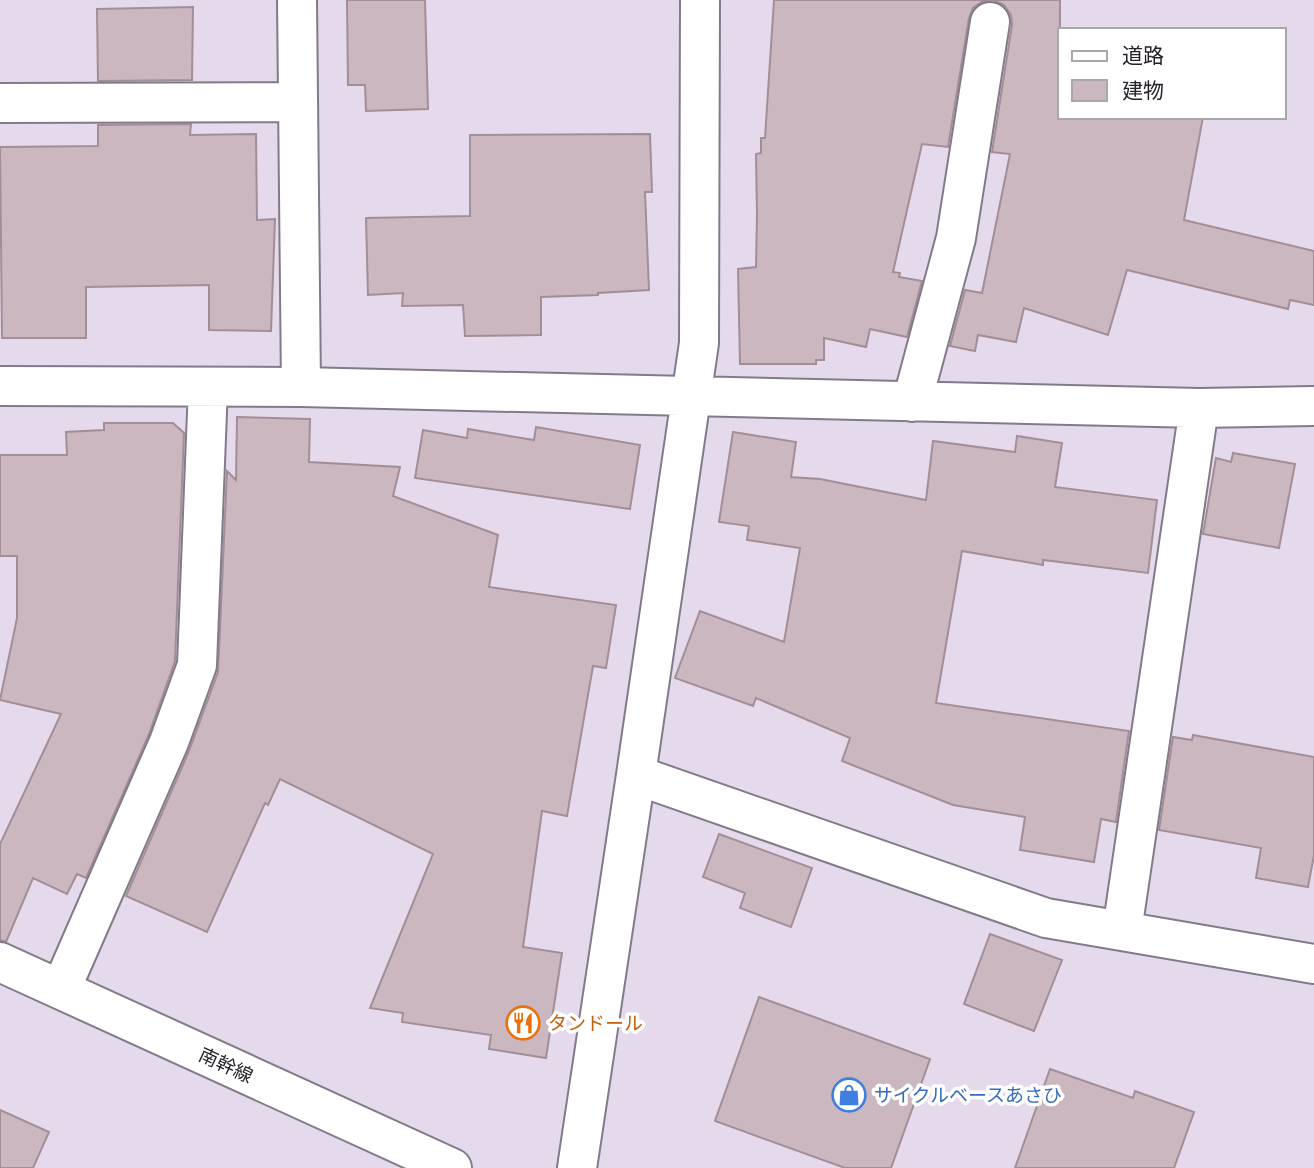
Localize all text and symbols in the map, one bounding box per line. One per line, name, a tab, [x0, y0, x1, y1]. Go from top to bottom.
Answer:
legend	[1058, 28, 1286, 119]
text: 道路	[1122, 44, 1164, 68]
text: 建物	[1122, 79, 1164, 103]
restaurant icon: タンドール	[504, 1004, 542, 1042]
place label: タンドール	[548, 1013, 643, 1035]
street label: 南幹線	[195, 1044, 256, 1088]
shop icon: サイクルベースあさひ	[830, 1076, 868, 1114]
place label: サイクルベースあさひ	[874, 1085, 1062, 1107]

